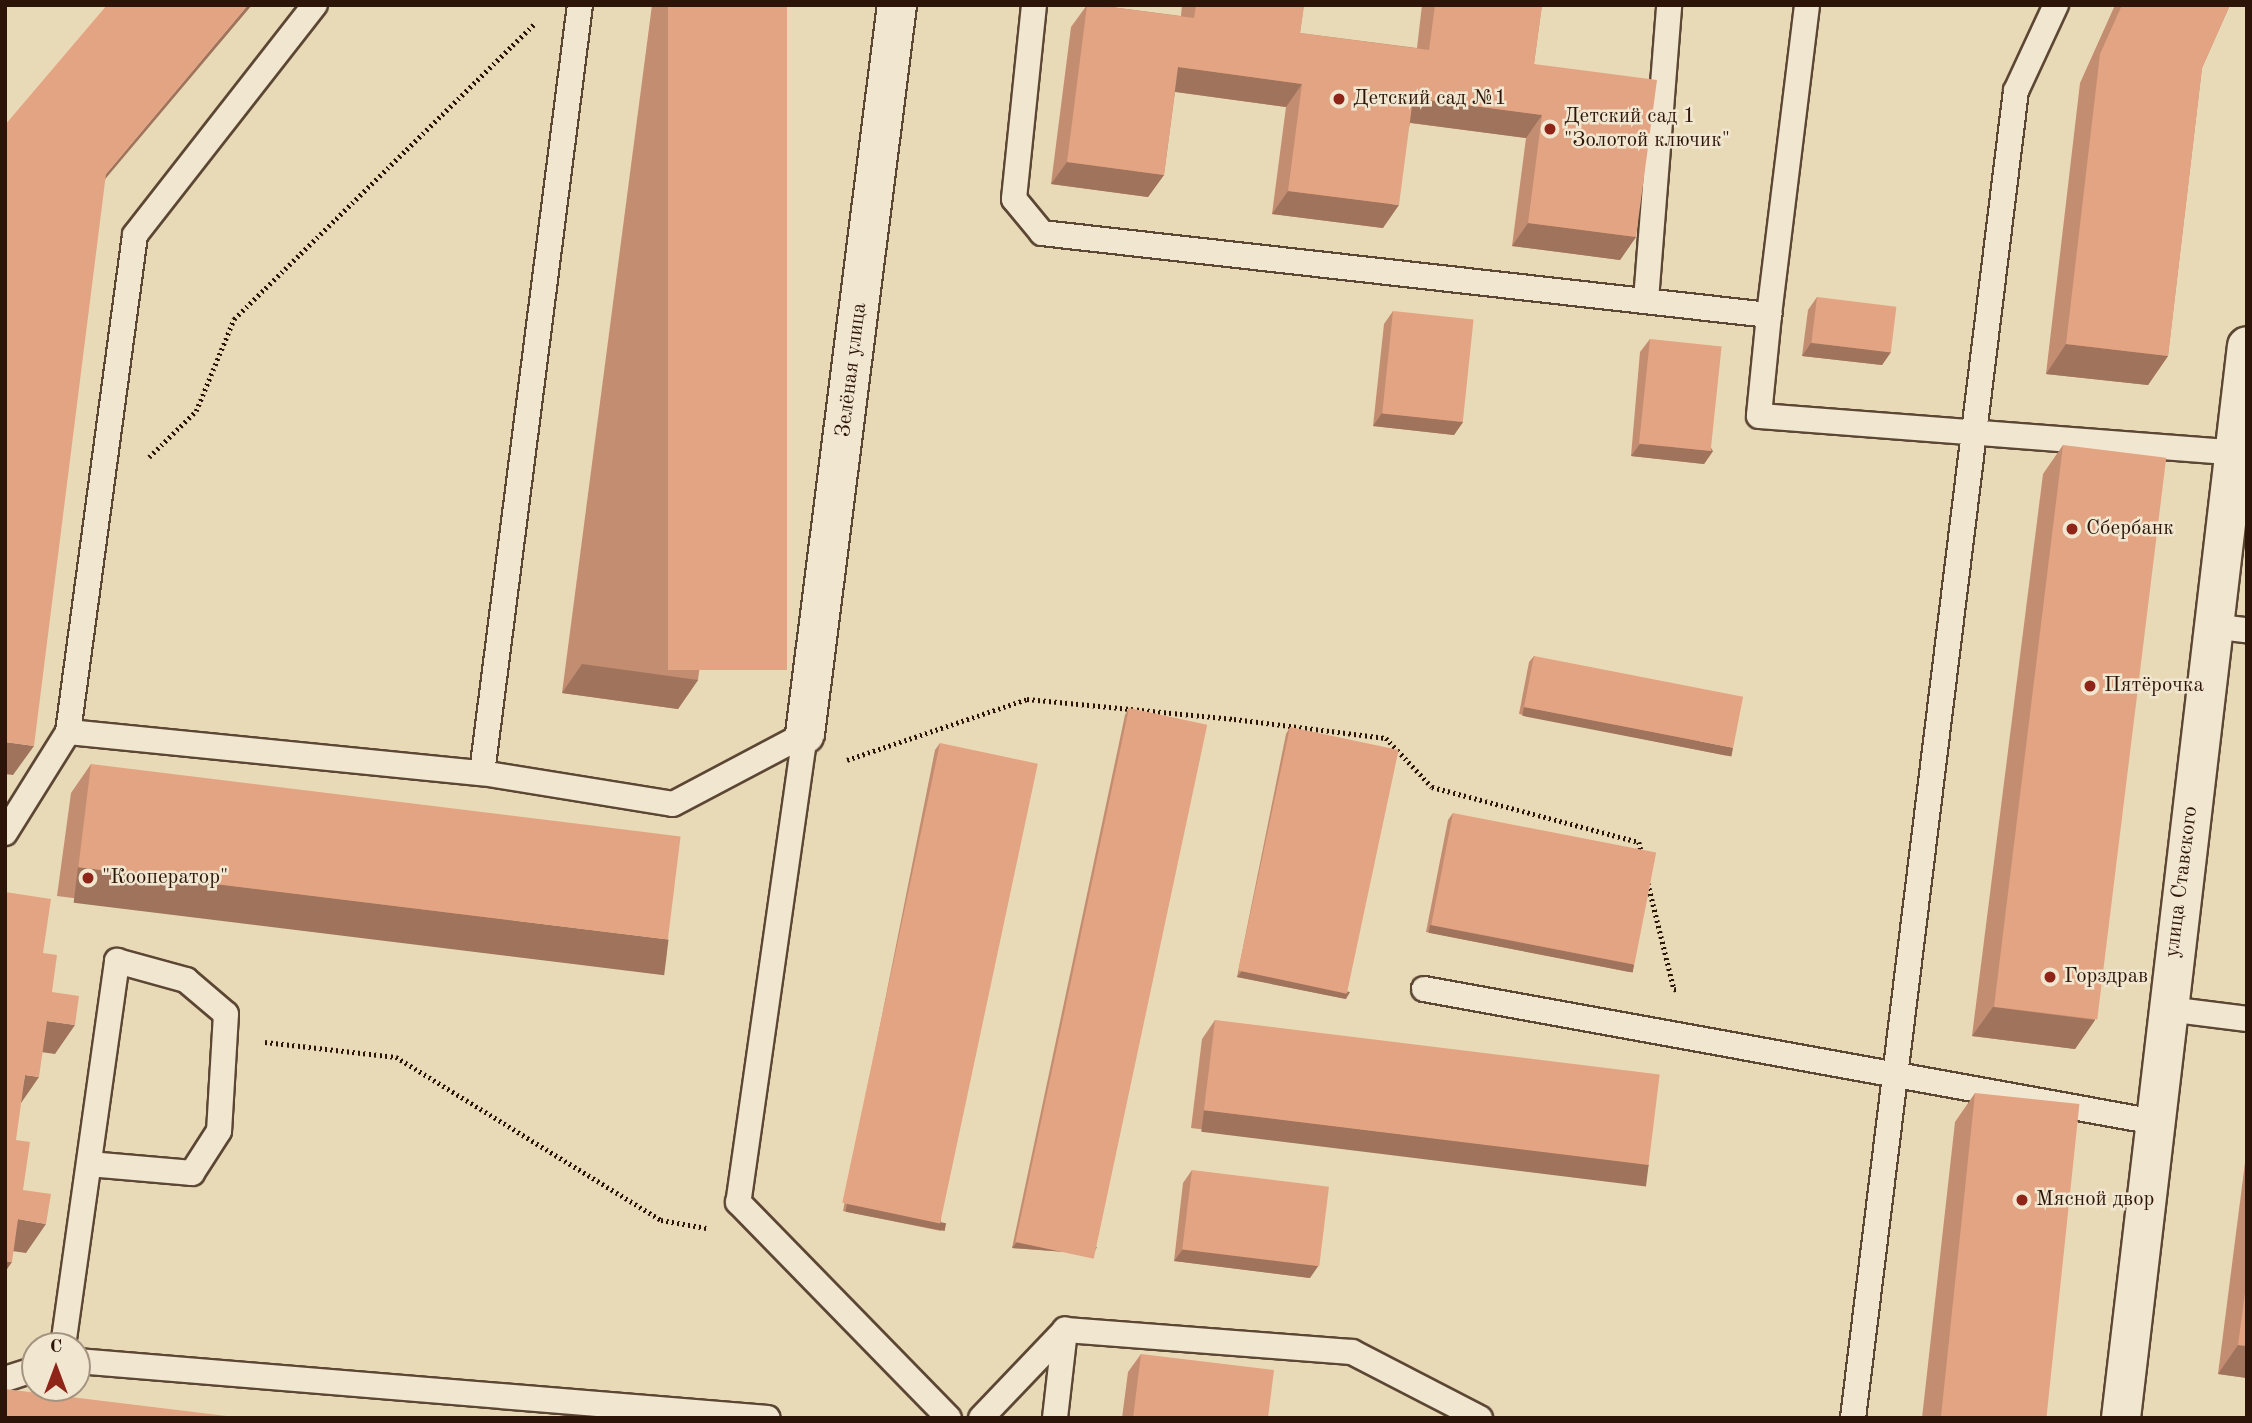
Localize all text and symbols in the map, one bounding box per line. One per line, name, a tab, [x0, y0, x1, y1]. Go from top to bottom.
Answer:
place label: Детский сад №1	[1353, 86, 1507, 112]
marker: Детский сад №1	[1331, 91, 1347, 107]
place label: Детский сад 1 "Золотой ключик"	[1564, 104, 1730, 154]
marker: Детский сад 1 "Золотой ключик"	[1542, 121, 1558, 137]
street label: Зелёная улица	[831, 301, 873, 439]
place label: Сбербанк	[2086, 516, 2174, 542]
marker: Сбербанк	[2064, 521, 2080, 537]
place label: Пятёрочка	[2104, 673, 2204, 699]
marker: Пятёрочка	[2082, 678, 2098, 694]
street label: улица Ставского	[2160, 805, 2204, 959]
place label: "Кооператор"	[102, 865, 228, 891]
marker: "Кооператор"	[80, 870, 96, 886]
place label: Горздрав	[2064, 964, 2148, 990]
marker: Горздрав	[2042, 969, 2058, 985]
place label: Мясной двор	[2036, 1187, 2154, 1213]
marker: Мясной двор	[2014, 1192, 2030, 1208]
north arrow	[21, 1332, 91, 1402]
text: С	[50, 1338, 62, 1357]

